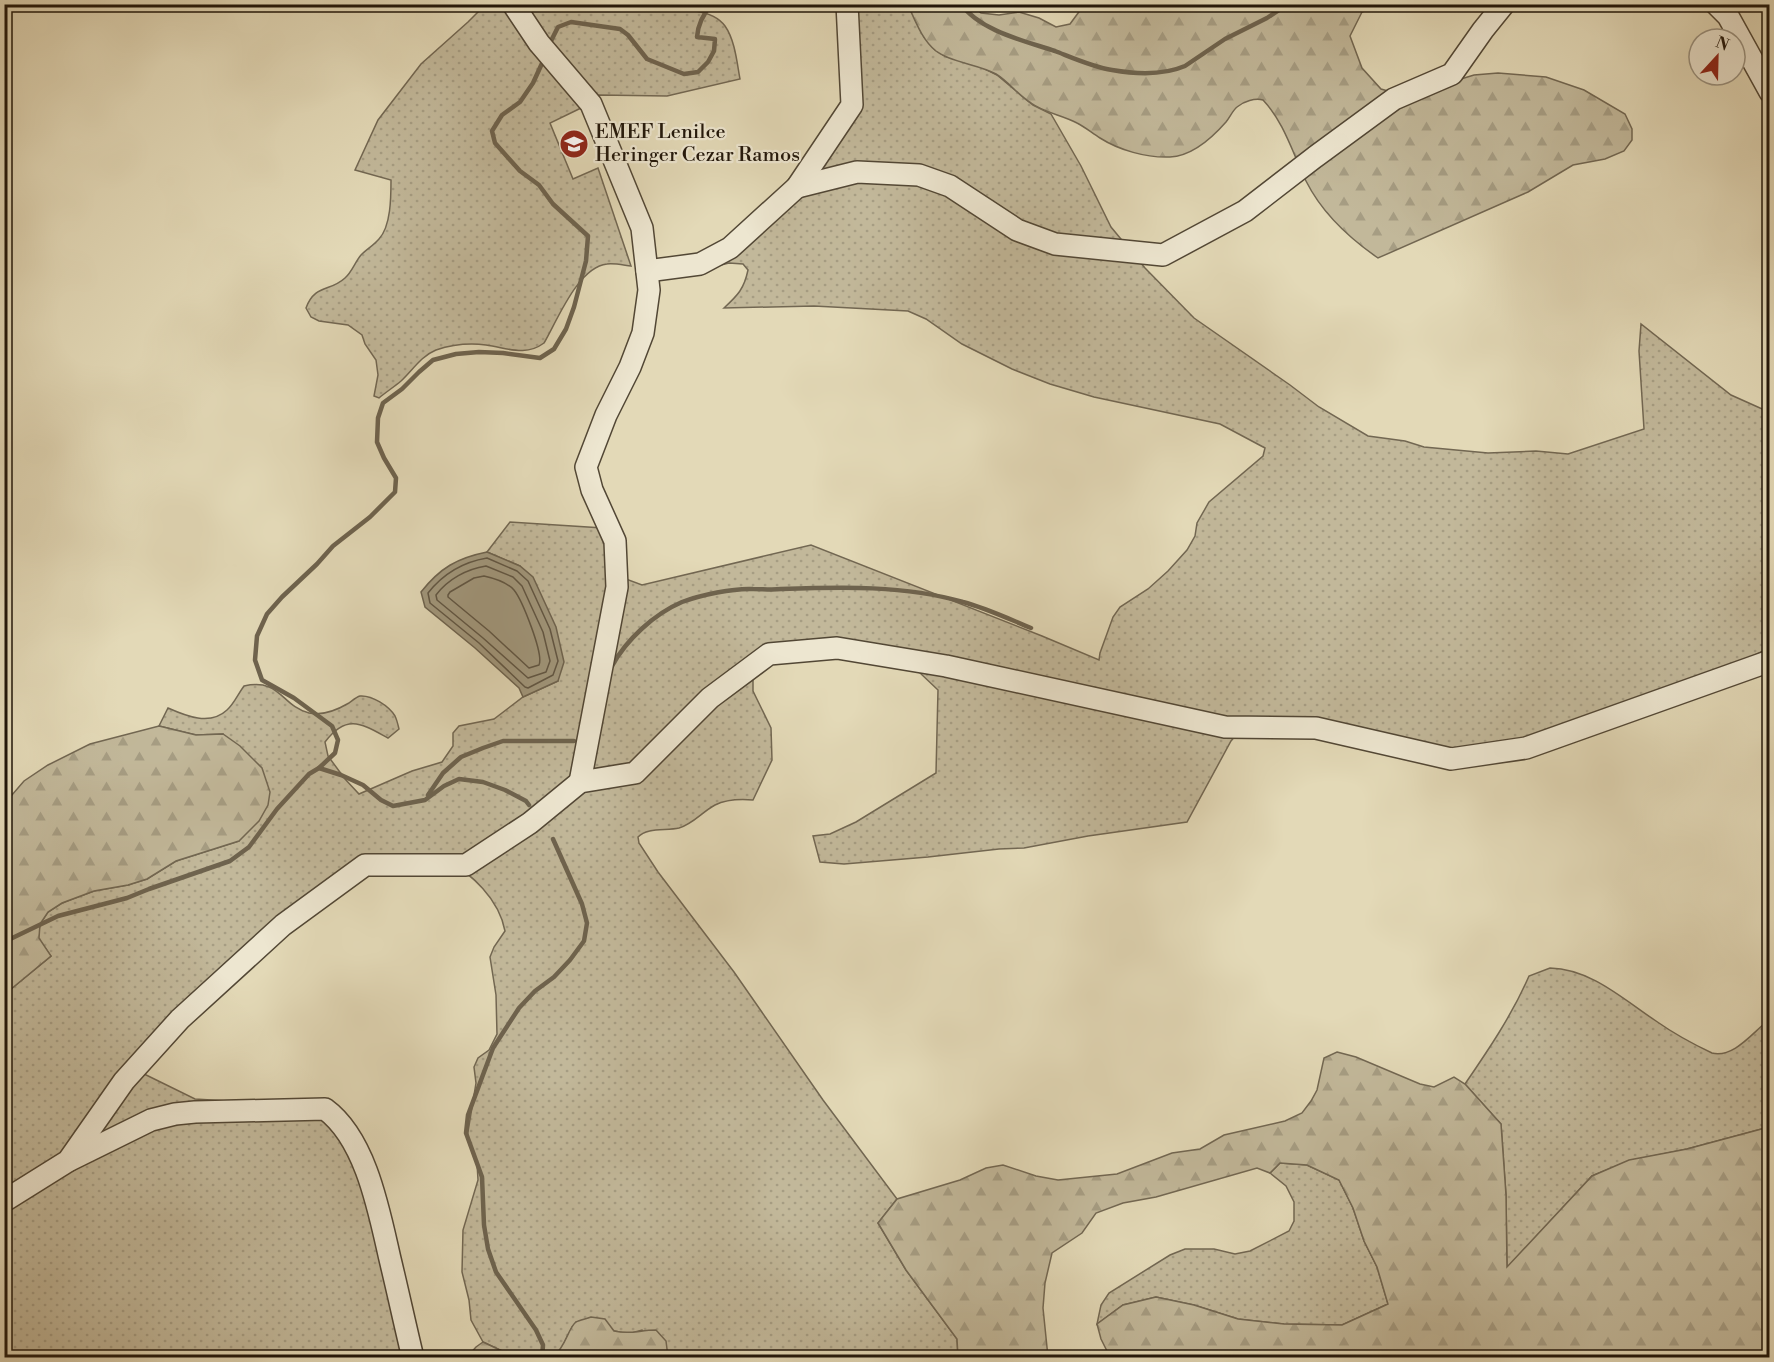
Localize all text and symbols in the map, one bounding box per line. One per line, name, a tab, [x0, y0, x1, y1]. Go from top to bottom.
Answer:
north arrow	[1687, 27, 1747, 87]
text: N	[1713, 32, 1732, 56]
place label: EMEF Lenilce Heringer Cezar Ramos	[595, 120, 800, 168]
school or university icon: EMEF Lenilce Heringer Cezar Ramos	[558, 128, 590, 160]

